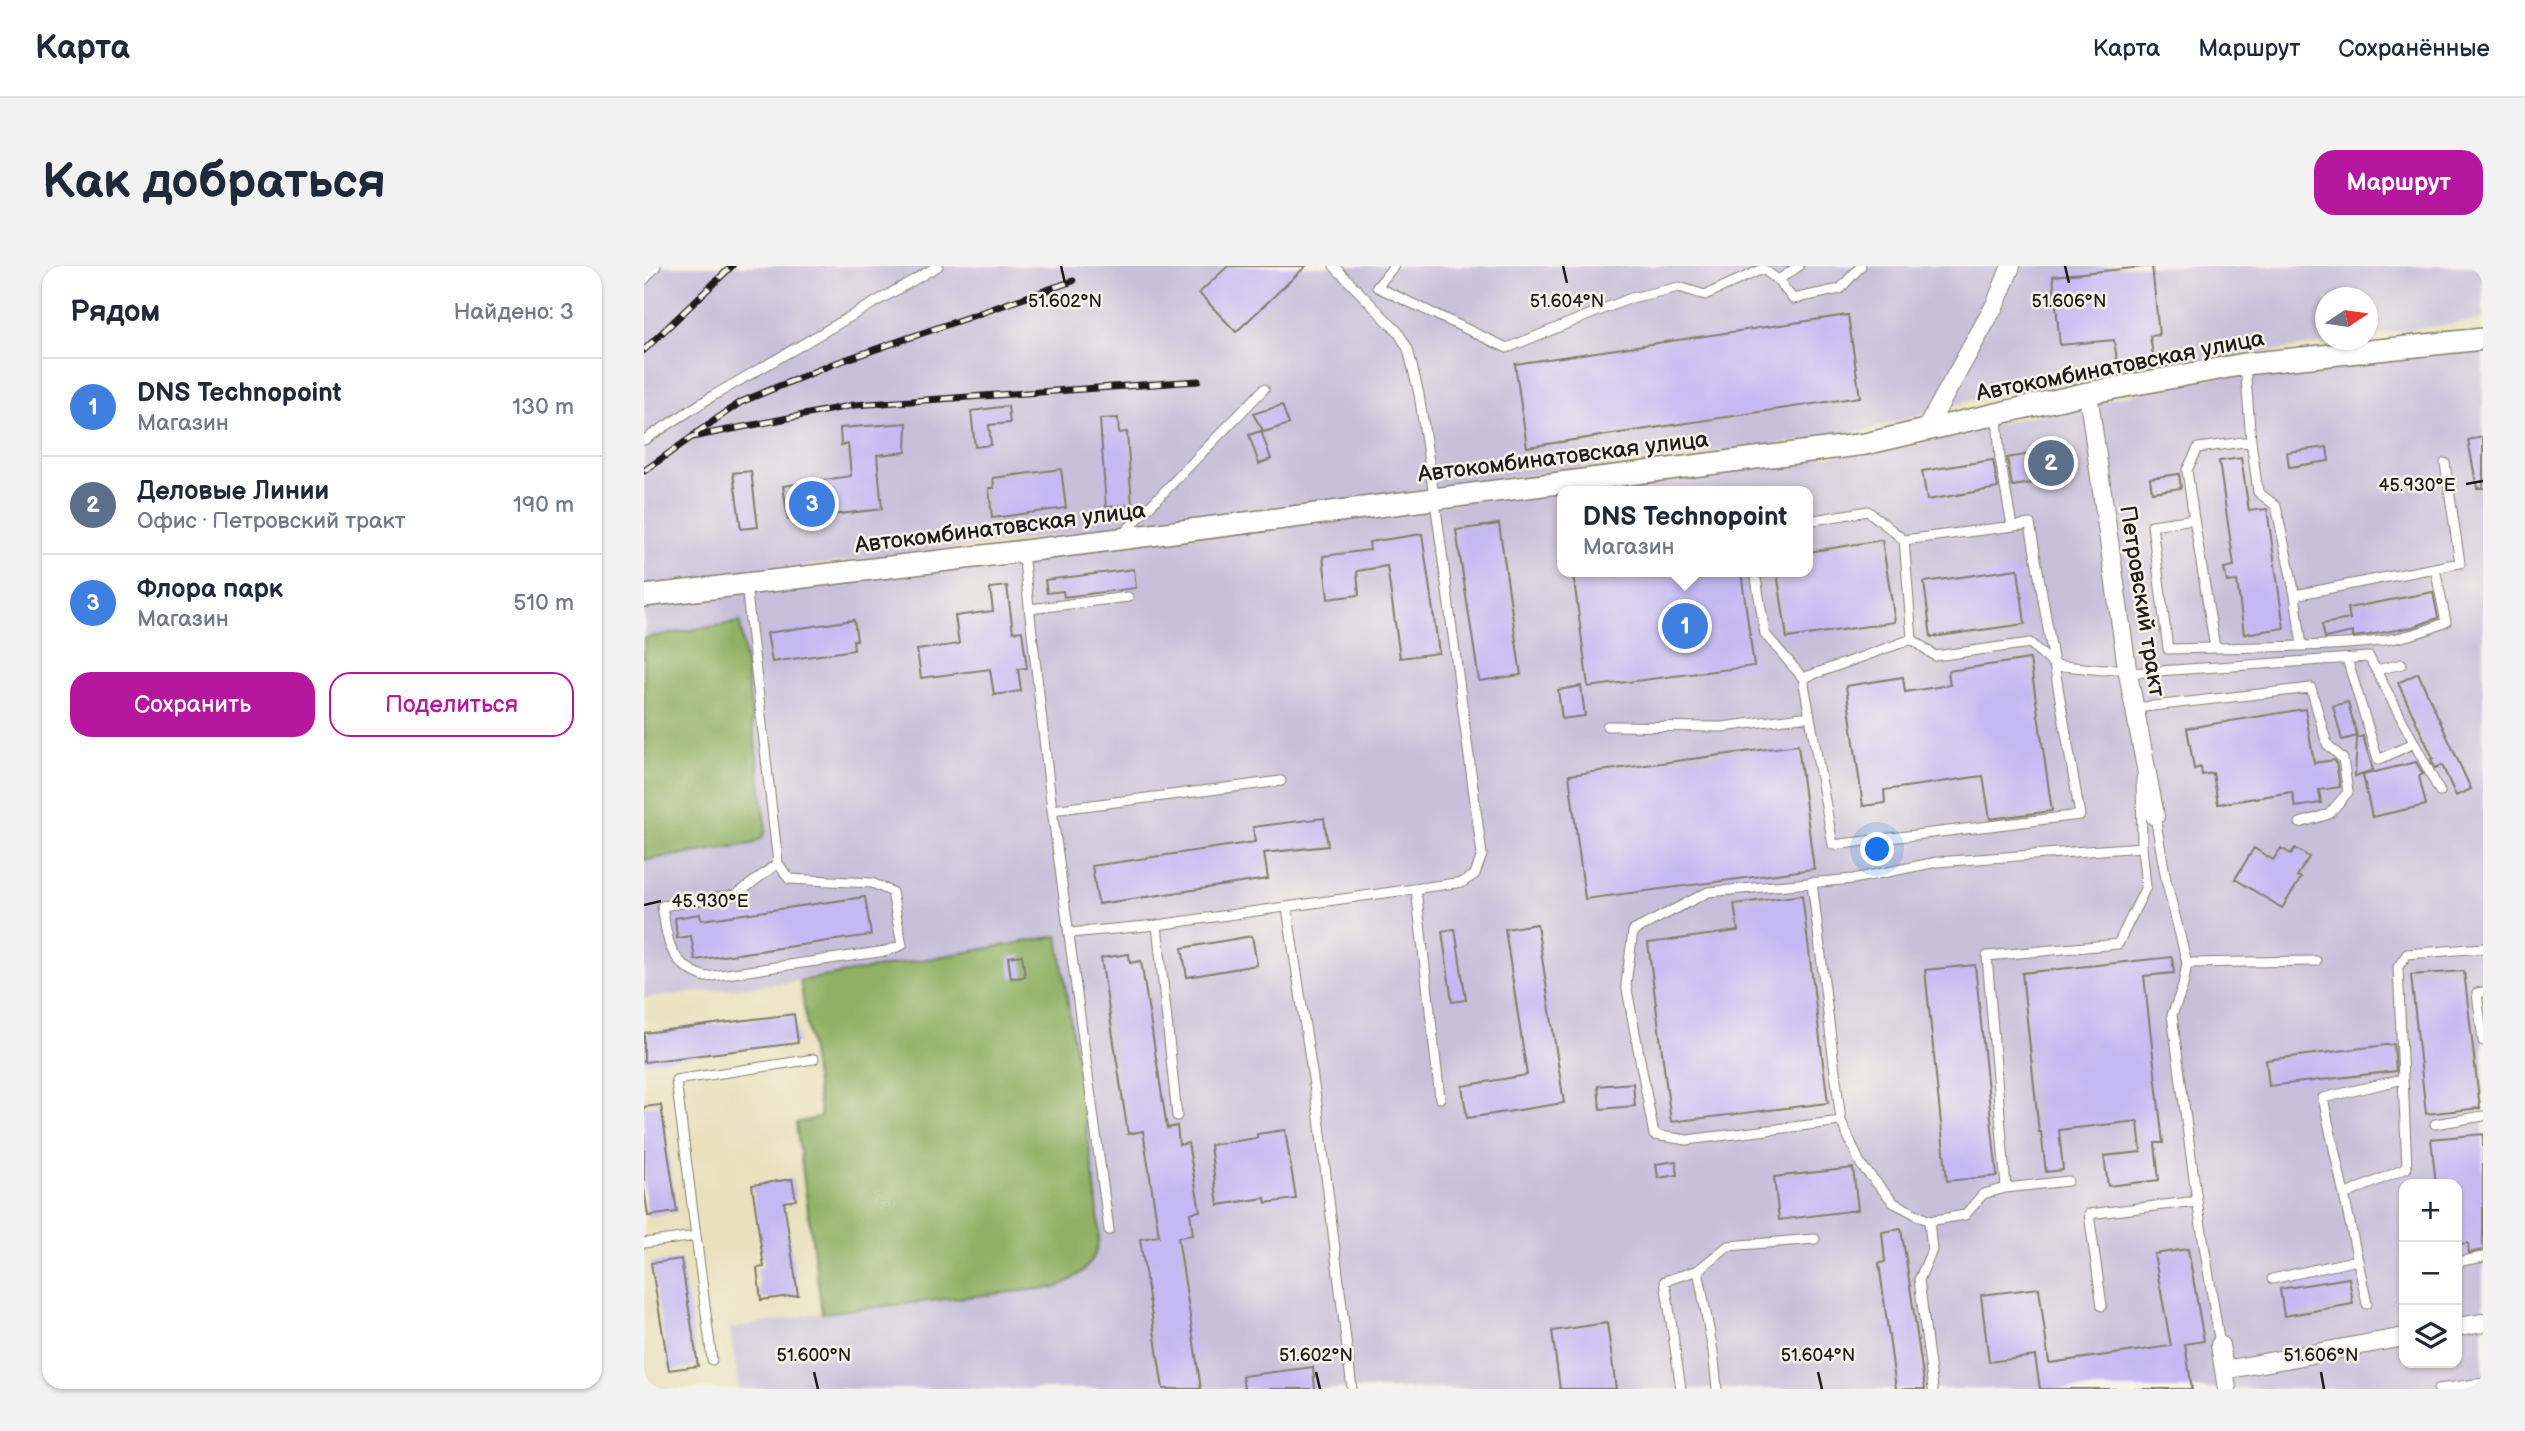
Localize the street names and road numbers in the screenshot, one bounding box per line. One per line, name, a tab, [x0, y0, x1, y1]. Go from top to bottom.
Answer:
street label: Автокомбинатовская улица	[1973, 324, 2267, 408]
street label: Автокомбинатовская улица	[1415, 425, 1711, 489]
street label: Автокомбинатовская улица	[852, 496, 1148, 560]
street label: Петровский тракт	[2113, 503, 2171, 699]

